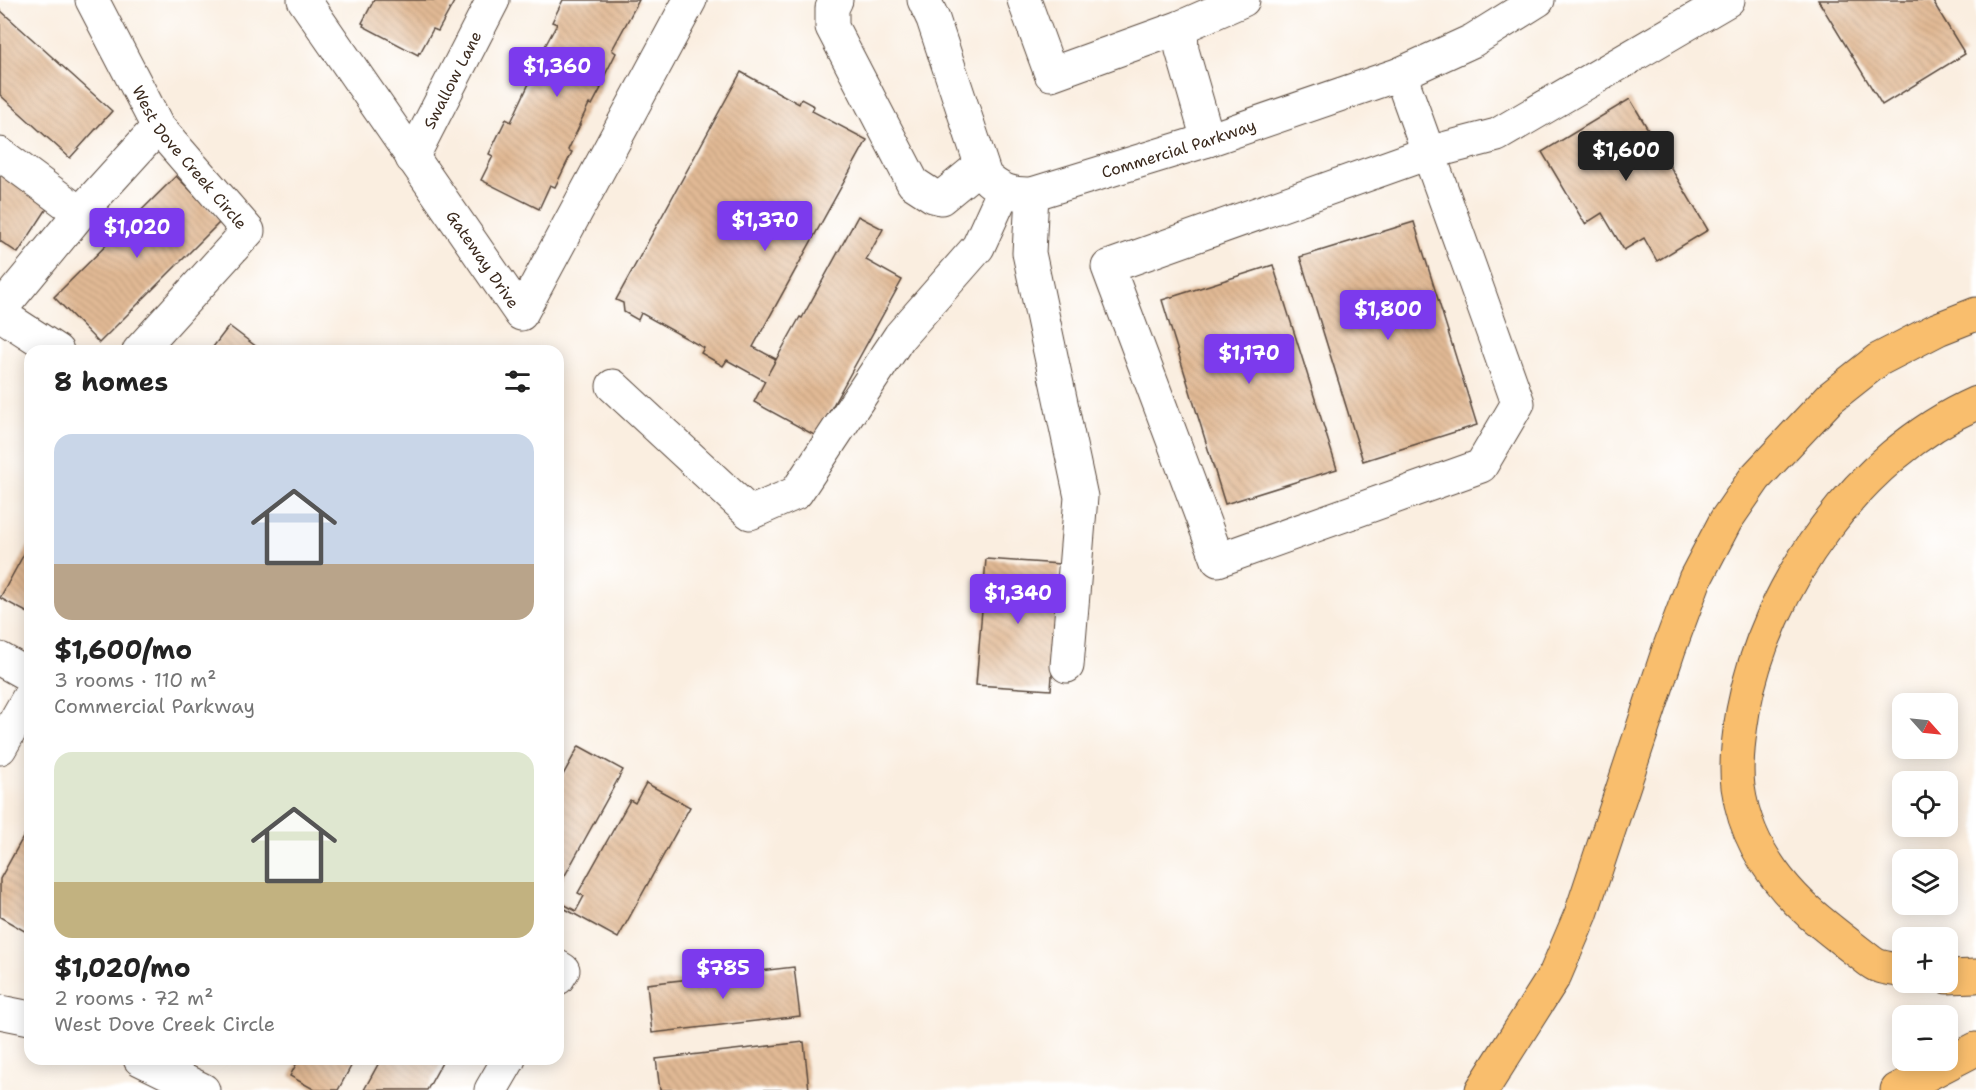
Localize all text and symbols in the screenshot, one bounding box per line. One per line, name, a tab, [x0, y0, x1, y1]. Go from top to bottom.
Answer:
street label: Swallow Lane	[419, 27, 486, 132]
pin: $1,360	[508, 47, 606, 98]
text: $1,360	[523, 53, 591, 79]
street label: West Dove Creek Circle	[127, 82, 252, 234]
street label: Commercial Parkway	[1099, 114, 1259, 183]
pin: $1,600	[1577, 131, 1675, 182]
text: $1,600	[1592, 137, 1660, 163]
pin: $1,370	[716, 201, 814, 252]
street label: Gateway Drive	[441, 206, 524, 313]
text: $1,370	[731, 207, 799, 233]
pin: $1,020	[88, 208, 186, 259]
text: $1,020	[103, 214, 171, 240]
pin: $1,800	[1339, 290, 1437, 341]
text: $1,800	[1354, 296, 1422, 322]
pin: $1,170	[1200, 334, 1298, 385]
text: $1,170	[1218, 340, 1280, 366]
text: 8 homes	[54, 364, 168, 399]
icon: filters	[501, 365, 534, 398]
icon: home	[240, 473, 348, 581]
pin: $1,340	[969, 574, 1067, 625]
text: $1,340	[984, 580, 1052, 606]
text: $1,600/mo	[54, 632, 192, 667]
text: 3 rooms · 110 m²	[54, 667, 217, 693]
text: Commercial Parkway	[54, 693, 255, 719]
north arrow	[1892, 693, 1958, 759]
map controls	[1892, 693, 1958, 1071]
button: locate	[1892, 771, 1958, 837]
icon: home	[240, 791, 348, 899]
button: layers	[1892, 849, 1958, 915]
button: +	[1892, 927, 1958, 993]
pin: $785	[687, 949, 759, 1000]
text: $1,020/mo	[54, 950, 191, 985]
text: $785	[696, 955, 750, 981]
text: 2 rooms · 72 m²	[54, 985, 213, 1011]
button: −	[1892, 1005, 1958, 1071]
text: West Dove Creek Circle	[54, 1011, 275, 1037]

